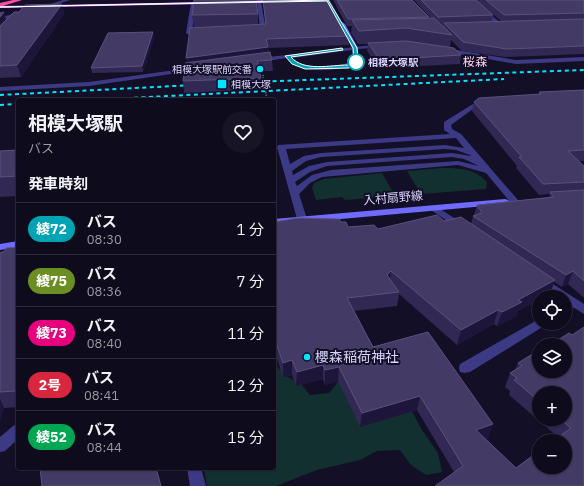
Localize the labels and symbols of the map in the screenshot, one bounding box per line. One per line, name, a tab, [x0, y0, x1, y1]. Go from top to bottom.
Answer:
marker: 相模大塚駅	[347, 53, 365, 71]
district label: 桜森	[463, 54, 487, 69]
place label: 相模大塚駅	[368, 56, 419, 69]
place label: 相模大塚駅前交番	[172, 63, 252, 76]
marker: 相模大塚駅前交番	[255, 64, 265, 74]
marker: 相模大塚	[216, 78, 228, 90]
place label: 相模大塚	[231, 78, 271, 91]
street label: 入村扇野線	[362, 187, 424, 208]
place label: 櫻森稲荷神社	[315, 348, 399, 366]
marker: 櫻森稲荷神社	[302, 352, 312, 362]

